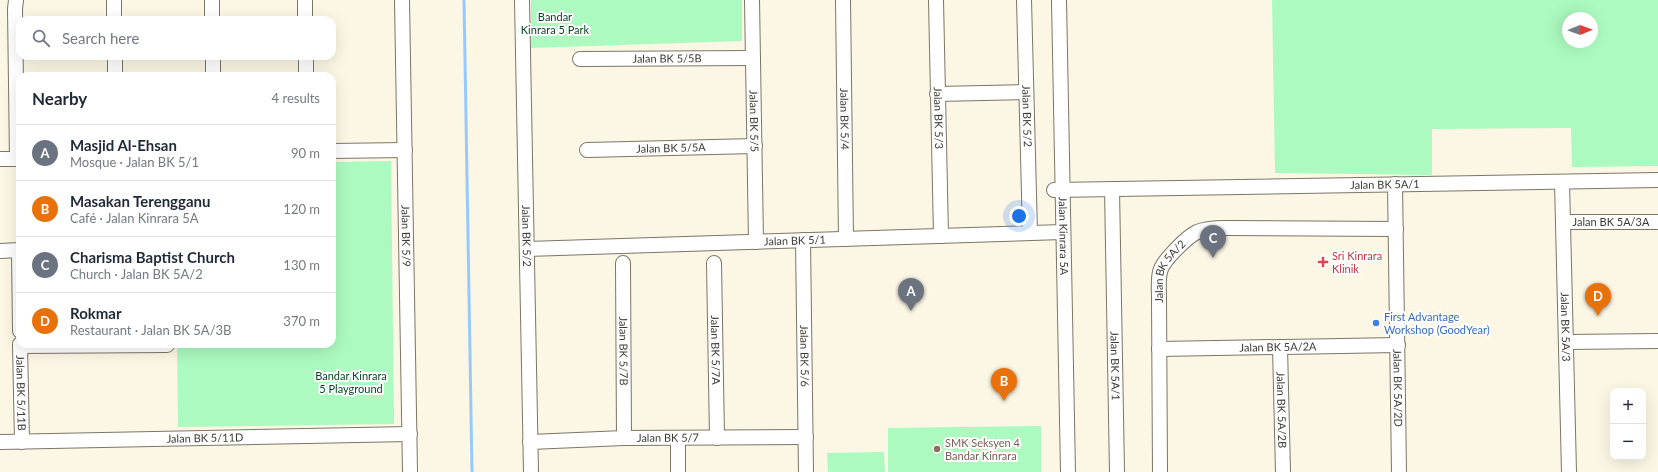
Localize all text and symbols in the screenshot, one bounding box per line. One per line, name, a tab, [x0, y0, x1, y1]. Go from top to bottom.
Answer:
park label: Bandar Kinrara 5 Park	[521, 10, 590, 36]
north arrow	[1562, 12, 1598, 48]
search box	[16, 16, 336, 60]
icon: search	[30, 27, 52, 49]
text: Search here	[62, 29, 139, 47]
street label: Jalan BK 5/5B	[632, 51, 702, 65]
street label: Jalan BK 5/2	[1020, 85, 1035, 147]
street label: Jalan BK 5/3	[932, 87, 946, 149]
text: Nearby	[32, 88, 87, 109]
street label: Jalan BK 5/4	[838, 88, 852, 151]
text: 4 results	[272, 90, 320, 106]
street label: Jalan BK 5/5	[747, 90, 762, 152]
text: Masjid Al-Ehsan	[70, 136, 177, 154]
street label: Jalan BK 5/5A	[636, 140, 706, 155]
text: A	[40, 145, 50, 161]
text: 90 m	[291, 145, 320, 161]
text: Mosque · Jalan BK 5/1	[70, 154, 199, 170]
street label: Jalan BK 5A/1	[1350, 177, 1420, 191]
text: Masakan Terengganu	[70, 192, 210, 210]
street label: Jalan Kinrara 5A	[1057, 197, 1071, 276]
text: B	[41, 201, 49, 217]
text: 120 m	[283, 201, 320, 217]
street label: Jalan BK 5/9	[399, 205, 414, 267]
street label: Jalan BK 5/2	[520, 205, 534, 267]
your location	[1009, 206, 1029, 226]
text: Café · Jalan Kinrara 5A	[70, 210, 199, 226]
street label: Jalan BK 5A/3A	[1573, 215, 1650, 228]
pin: C	[1200, 225, 1226, 258]
street label: Jalan BK 5/1	[764, 233, 826, 247]
street label: Jalan BK 5A/2	[1152, 237, 1188, 303]
text: Charisma Baptist Church	[70, 248, 235, 266]
place label: Sri Kinrara Klinik	[1332, 249, 1382, 275]
marker: Sri Kinrara Klinik	[1317, 256, 1329, 268]
text: C	[41, 257, 49, 273]
text: 130 m	[283, 257, 320, 273]
text: Church · Jalan BK 5A/2	[70, 266, 203, 282]
pin: A	[898, 278, 924, 311]
pin: D	[1585, 283, 1611, 316]
street label: Jalan BK 5A/3	[1559, 292, 1573, 362]
text: Rokmar	[70, 304, 122, 322]
place label: First Advantage Workshop (GoodYear)	[1384, 310, 1490, 336]
text: D	[40, 313, 50, 329]
text: 370 m	[283, 313, 320, 329]
street label: Jalan BK 5/7A	[709, 315, 723, 385]
street label: Jalan BK 5/7B	[617, 316, 631, 386]
marker: First Advantage Workshop (GoodYear)	[1371, 318, 1381, 328]
text: Restaurant · Jalan BK 5A/3B	[70, 322, 231, 338]
street label: Jalan BK 5/6	[798, 325, 812, 387]
street label: Jalan BK 5A/1	[1109, 331, 1123, 401]
street label: Jalan BK 5A/2A	[1239, 339, 1317, 354]
street label: Jalan BK 5A/2D	[1391, 349, 1405, 427]
street label: Jalan BK 5/11B	[14, 355, 29, 431]
pin: B	[991, 368, 1017, 401]
park label: Bandar Kinrara 5 Playground	[315, 369, 387, 395]
street label: Jalan BK 5A/2B	[1275, 372, 1289, 448]
map controls	[1610, 388, 1646, 460]
button: +	[1610, 388, 1646, 424]
button: −	[1610, 424, 1646, 460]
street label: Jalan BK 5/11D	[166, 430, 243, 445]
street label: Jalan BK 5/7	[637, 431, 699, 444]
place label: SMK Seksyen 4 Bandar Kinrara	[945, 436, 1021, 462]
marker: SMK Seksyen 4 Bandar Kinrara	[932, 444, 942, 454]

